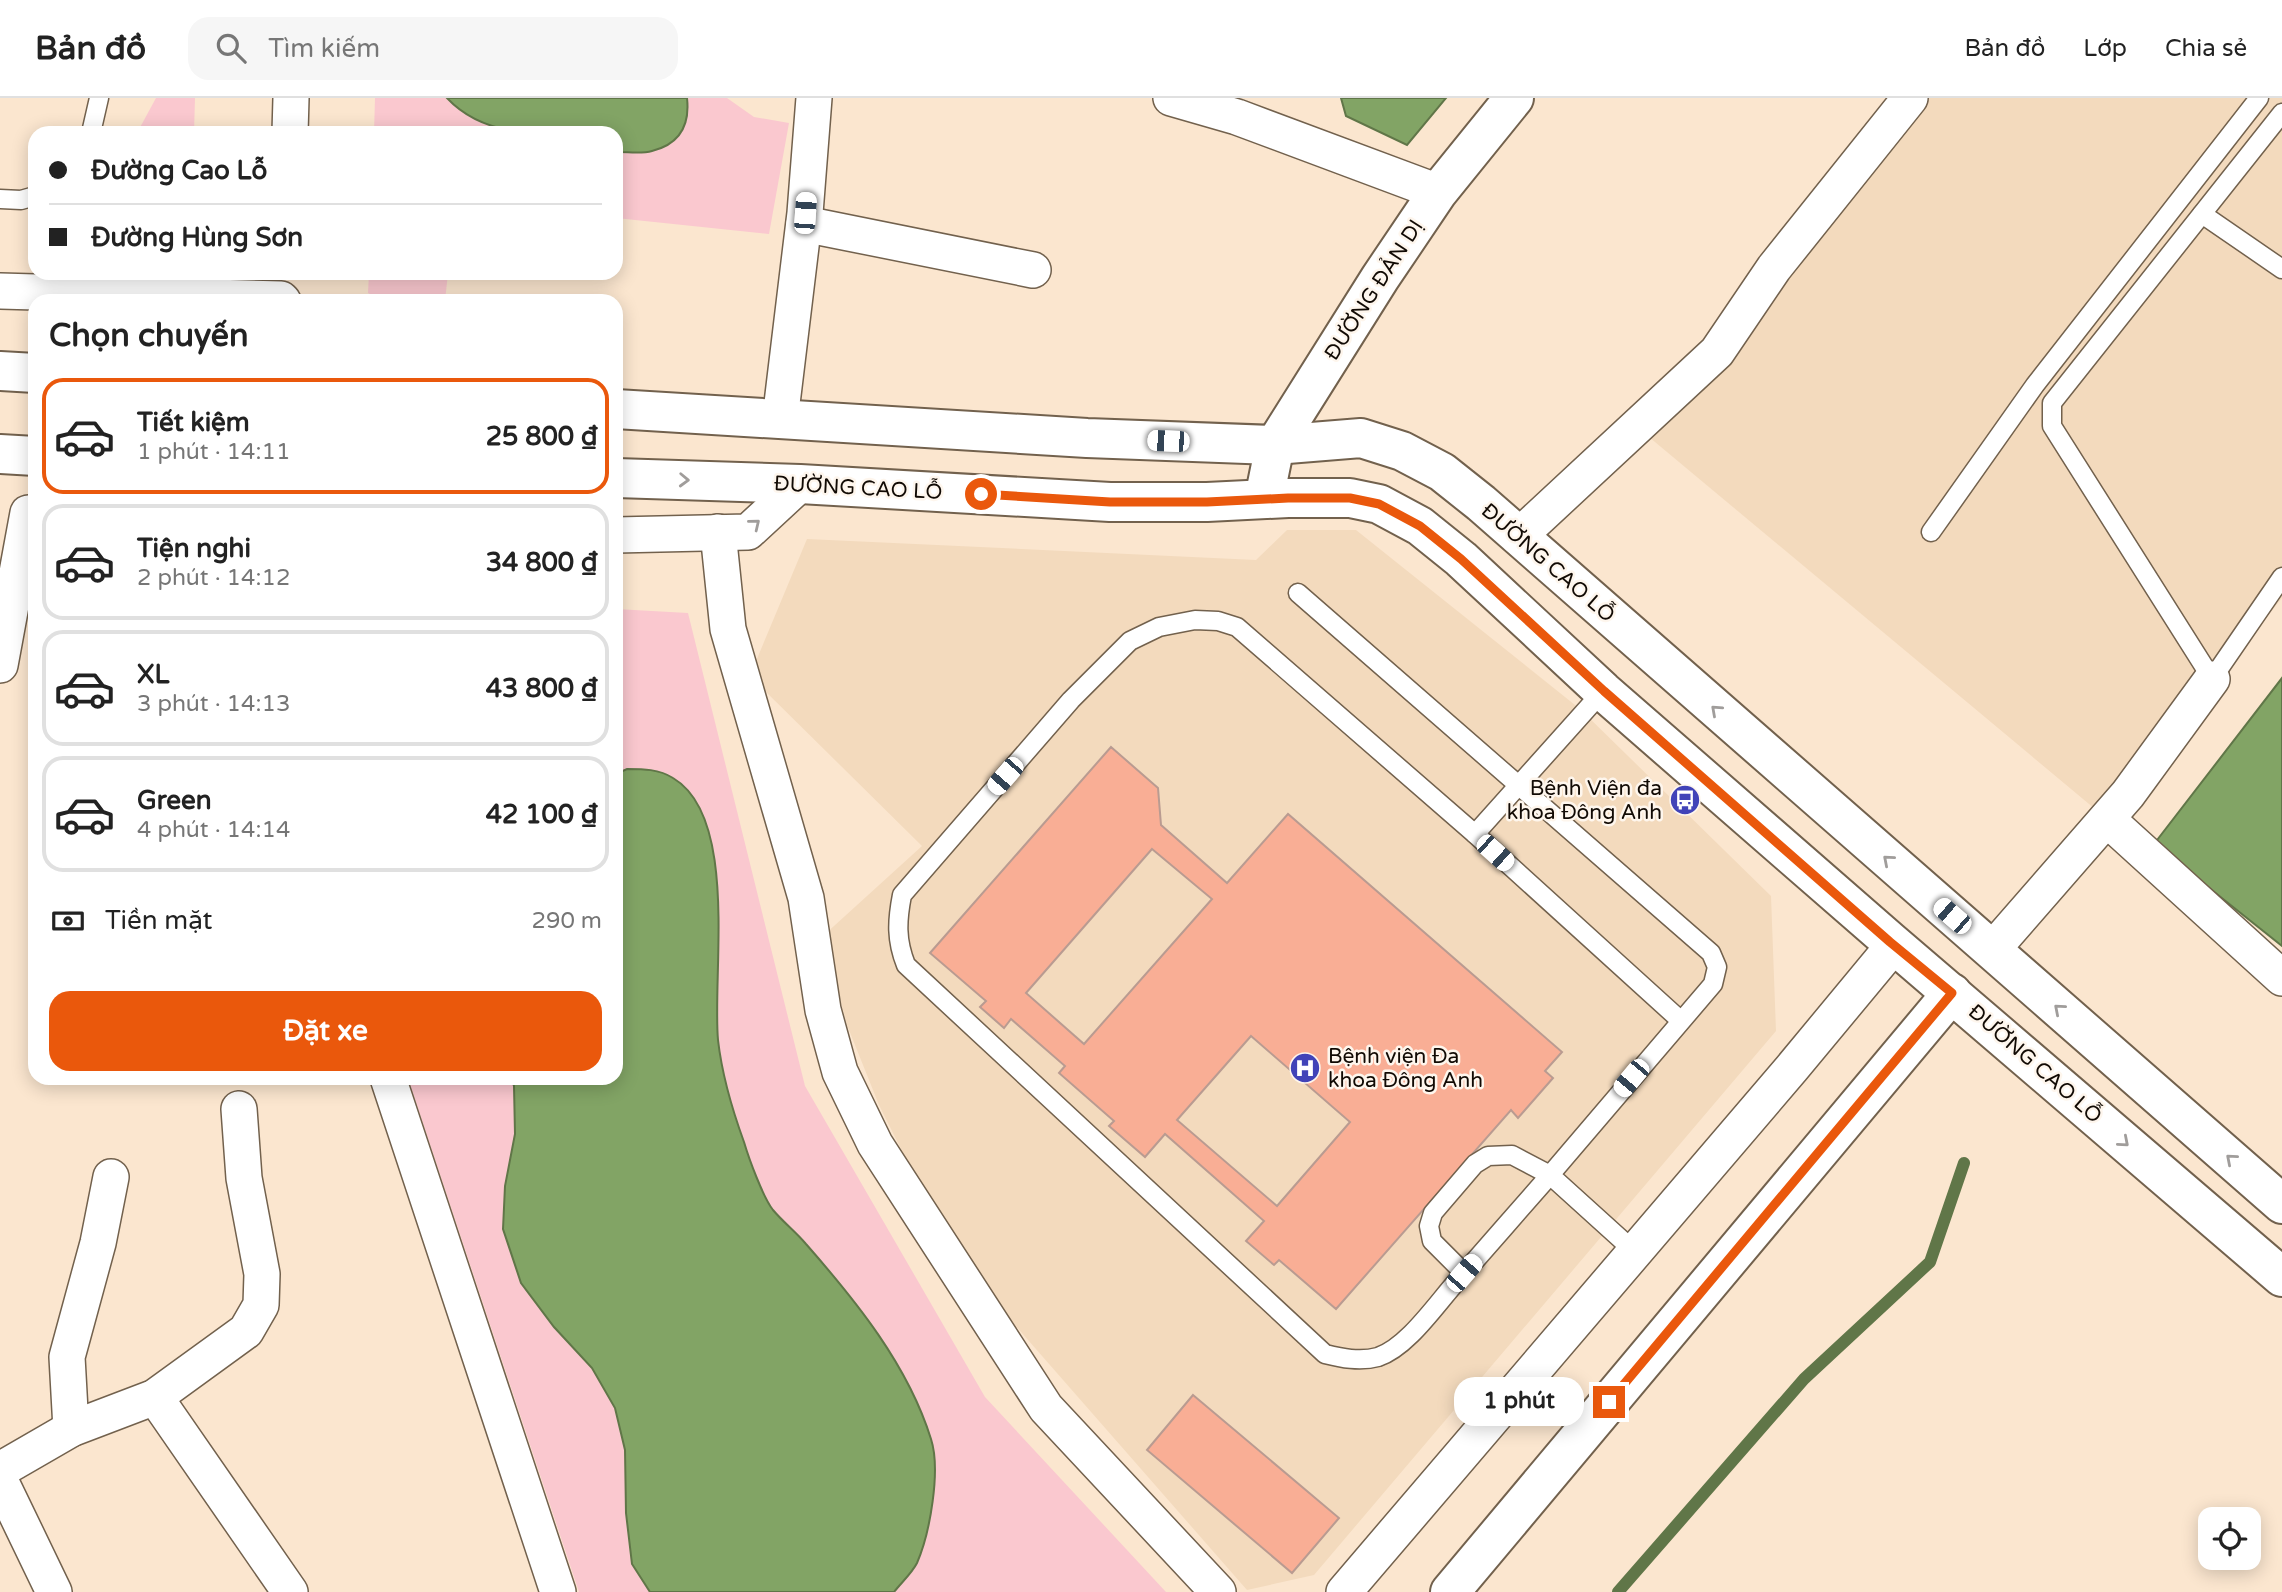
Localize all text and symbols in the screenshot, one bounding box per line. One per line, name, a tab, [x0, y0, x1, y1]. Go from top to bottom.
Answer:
search box	[188, 17, 678, 80]
text: Bản đồ	[35, 29, 146, 68]
icon: search	[212, 29, 250, 67]
text: Tìm kiếm	[268, 33, 380, 64]
text: Bản đồ	[1964, 34, 2045, 63]
text: Lớp	[2083, 34, 2127, 63]
text: Chia sẻ	[2165, 34, 2247, 63]
text: Đường Cao Lỗ	[91, 155, 267, 186]
car	[794, 191, 817, 235]
street label: ĐƯỜNG ĐẢN DỊ	[1319, 215, 1429, 365]
text: Đường Hùng Sơn	[91, 222, 303, 253]
text: Chọn chuyến	[49, 317, 248, 355]
icon: car	[53, 405, 116, 468]
text: Tiết kiệm	[137, 407, 250, 438]
text: 25 800 ₫	[486, 421, 598, 452]
car	[1147, 430, 1190, 452]
text: 1 phút · 14:11	[137, 438, 290, 466]
street label: ĐƯỜNG CAO LỖ	[773, 469, 943, 505]
one-way arrow	[679, 473, 690, 488]
route start	[965, 478, 997, 510]
street label: ĐƯỜNG CAO LỖ	[1476, 497, 1621, 628]
one-way arrow	[746, 520, 759, 532]
icon: car	[53, 531, 116, 594]
text: Tiện nghi	[137, 533, 251, 564]
text: 34 800 ₫	[486, 547, 598, 578]
text: 2 phút · 14:12	[137, 564, 290, 592]
icon: car	[53, 657, 116, 720]
text: XL	[137, 659, 169, 690]
text: 43 800 ₫	[486, 673, 598, 704]
text: 3 phút · 14:13	[137, 690, 290, 718]
one-way arrow	[1712, 706, 1725, 718]
car	[984, 753, 1027, 799]
place label: Bệnh Viện đa khoa Đông Anh	[1507, 776, 1662, 825]
icon: car	[53, 783, 116, 846]
bus stop icon: Bệnh Viện đa khoa Đông Anh	[1668, 783, 1702, 817]
text: Green	[137, 785, 212, 816]
text: 42 100 ₫	[486, 799, 598, 830]
text: 4 phút · 14:14	[137, 816, 290, 844]
car	[1473, 831, 1518, 875]
one-way arrow	[1883, 855, 1896, 868]
car	[1930, 894, 1975, 938]
icon: cash	[49, 902, 87, 940]
text: Tiền mặt	[105, 905, 212, 936]
text: 290 m	[532, 907, 602, 935]
button: Đặt xe	[49, 991, 602, 1071]
street label: ĐƯỜNG CAO LỖ	[1963, 998, 2108, 1129]
one-way arrow	[2055, 1005, 2068, 1017]
place label: Bệnh viện Đa khoa Đông Anh	[1328, 1044, 1483, 1093]
hospital icon: Bệnh viện Đa khoa Đông Anh	[1288, 1051, 1322, 1085]
car	[1610, 1055, 1653, 1101]
one-way arrow	[2116, 1134, 2129, 1146]
one-way arrow	[2226, 1155, 2239, 1167]
car	[1443, 1250, 1486, 1296]
callout: 1 phút	[1455, 1378, 1584, 1426]
route end	[1593, 1386, 1625, 1418]
text: 1 phút	[1483, 1387, 1555, 1415]
map controls	[2198, 1507, 2261, 1570]
button: locate	[2198, 1507, 2261, 1570]

